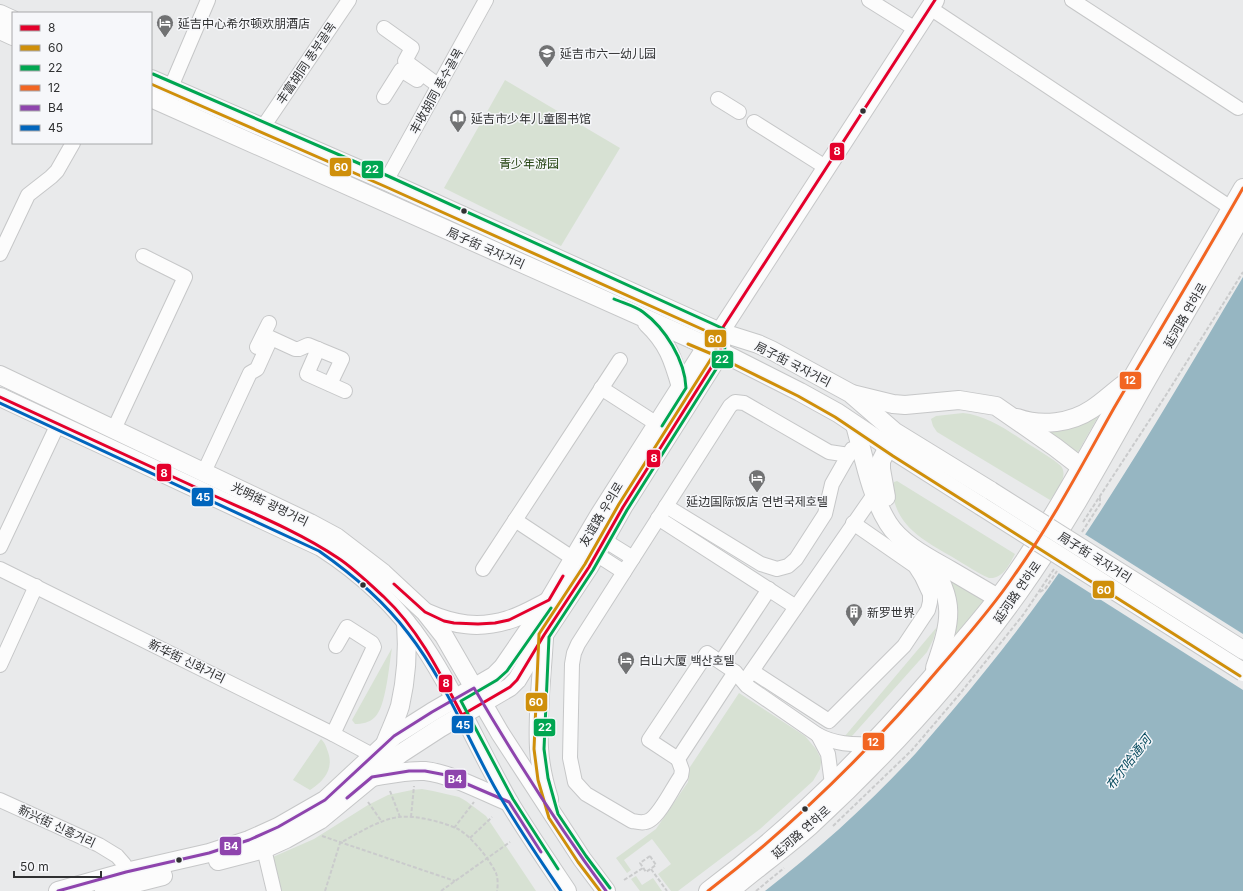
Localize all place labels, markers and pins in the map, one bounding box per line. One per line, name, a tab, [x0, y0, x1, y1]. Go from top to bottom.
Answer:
hotel icon: 延吉中心希尔顿欢朋酒店	[155, 13, 175, 38]
place label: 延吉中心希尔顿欢朋酒店	[178, 16, 310, 31]
school or university icon: 延吉市六一幼儿园	[537, 43, 557, 68]
place label: 延吉市六一幼儿园	[560, 46, 656, 61]
unlabelled marker	[858, 106, 868, 116]
library icon: 延吉市少年儿童图书馆	[448, 108, 468, 133]
place label: 延吉市少年儿童图书馆	[471, 111, 591, 126]
unlabelled marker	[459, 206, 469, 216]
hotel icon: 延边国际饭店 연변국제호텔	[747, 468, 767, 493]
place label: 延边国际饭店 연변국제호텔	[686, 494, 828, 509]
unlabelled marker	[358, 580, 368, 590]
building icon: 新罗世界	[844, 602, 864, 627]
place label: 新罗世界	[867, 605, 915, 620]
hotel icon: 白山大厦 백산호텔	[616, 650, 636, 675]
place label: 白山大厦 백산호텔	[639, 653, 735, 668]
unlabelled marker	[800, 804, 810, 814]
unlabelled marker	[174, 855, 184, 865]

